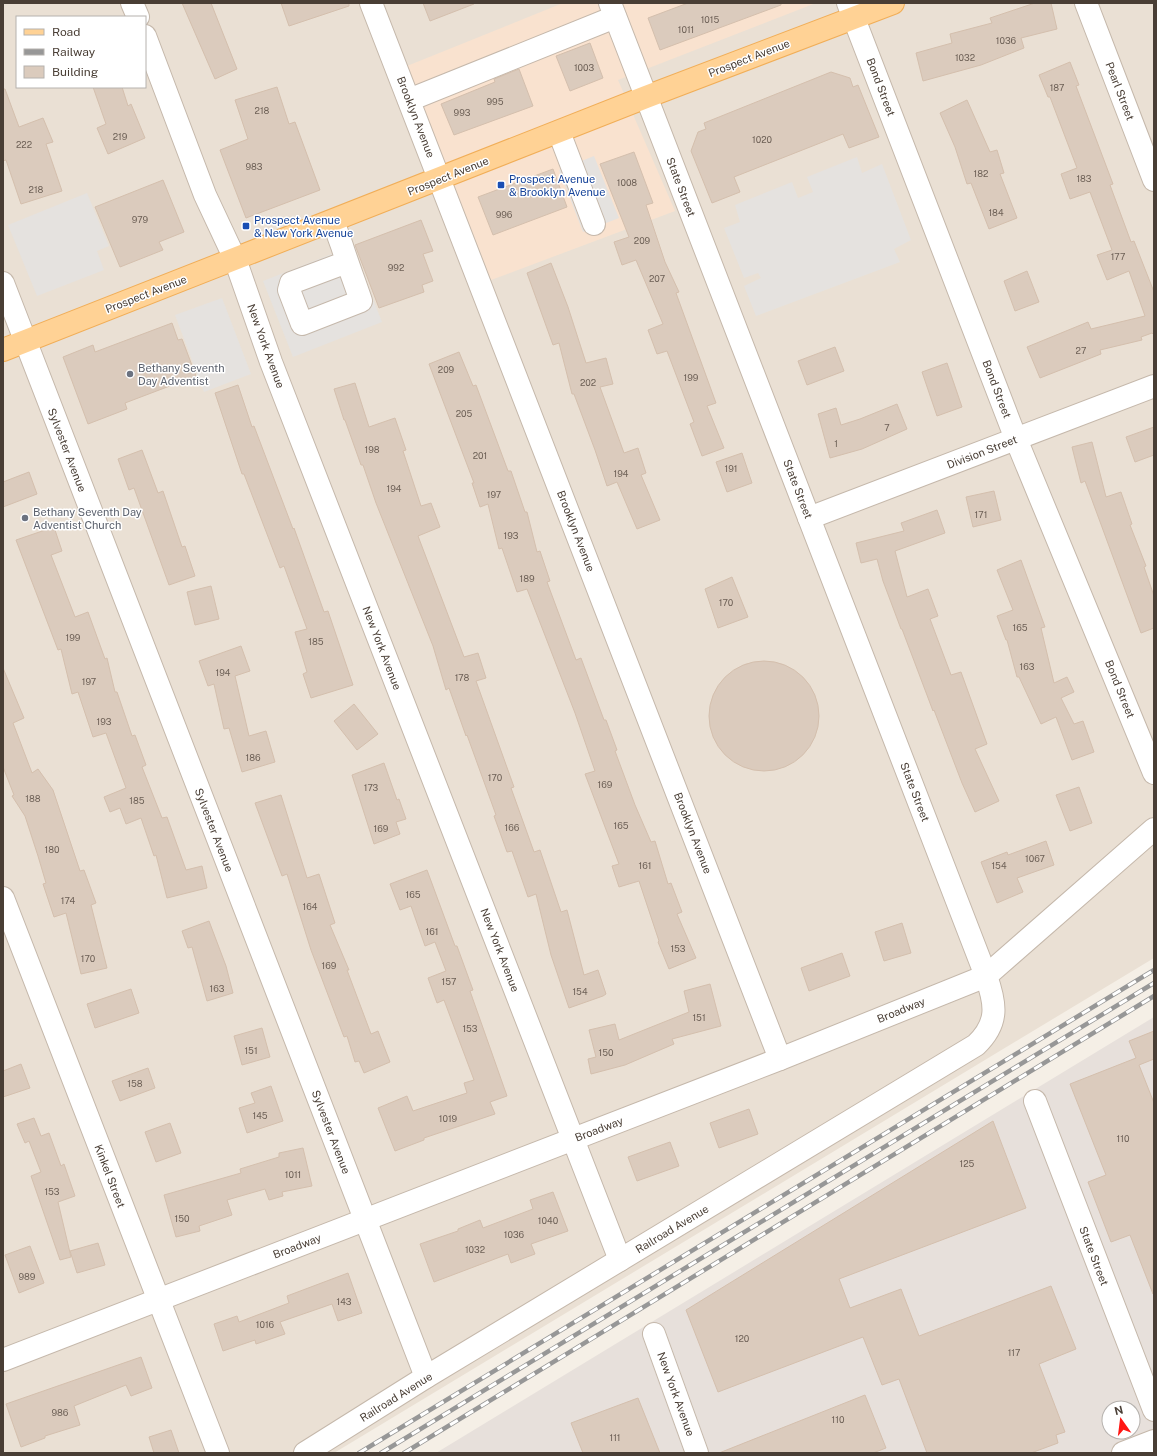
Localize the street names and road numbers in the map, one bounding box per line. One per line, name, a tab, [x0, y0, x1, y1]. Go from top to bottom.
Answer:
street label: Prospect Avenue	[707, 37, 791, 79]
street label: Bond Street	[864, 56, 898, 118]
street label: Pearl Street	[1103, 60, 1137, 122]
street label: Brooklyn Avenue	[395, 75, 437, 159]
street label: Prospect Avenue	[406, 154, 490, 198]
street label: State Street	[664, 156, 698, 218]
street label: Prospect Avenue	[104, 273, 188, 315]
street label: New York Avenue	[245, 302, 287, 390]
street label: Bond Street	[980, 358, 1014, 420]
street label: Sylvester Avenue	[46, 406, 88, 494]
street label: Division Street	[945, 433, 1019, 471]
street label: State Street	[781, 458, 815, 520]
street label: Brooklyn Avenue	[555, 489, 597, 573]
street label: New York Avenue	[360, 604, 404, 692]
street label: Bond Street	[1103, 658, 1137, 720]
street label: State Street	[898, 761, 932, 823]
street label: Sylvester Avenue	[193, 786, 235, 874]
street label: Brooklyn Avenue	[672, 791, 714, 875]
street label: New York Avenue	[478, 906, 522, 994]
street label: Broadway	[875, 995, 927, 1025]
street label: Sylvester Avenue	[310, 1088, 352, 1176]
street label: Broadway	[573, 1114, 625, 1144]
street label: Kinkel Street	[92, 1143, 128, 1209]
street label: Railroad Avenue	[633, 1202, 711, 1256]
street label: State Street	[1077, 1225, 1111, 1287]
street label: Broadway	[271, 1231, 323, 1261]
street label: New York Avenue	[655, 1350, 697, 1438]
street label: Railroad Avenue	[358, 1370, 434, 1424]

